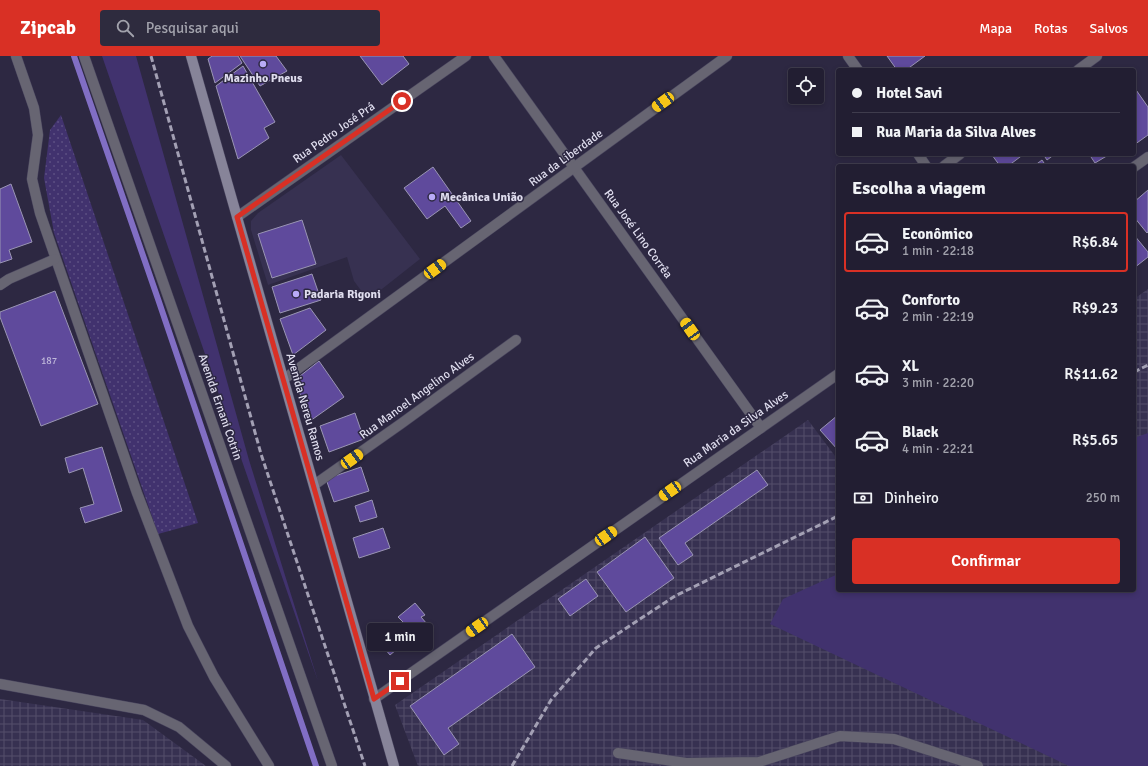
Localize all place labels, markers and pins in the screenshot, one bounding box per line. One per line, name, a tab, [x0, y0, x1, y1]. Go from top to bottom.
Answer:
marker: Mazinho Pneus	[258, 59, 268, 69]
place label: Mazinho Pneus	[224, 71, 303, 86]
place label: Mecânica União	[440, 190, 523, 205]
marker: Mecânica União	[427, 192, 437, 202]
place label: Padaria Rigoni	[304, 287, 381, 302]
marker: Padaria Rigoni	[291, 289, 301, 299]

